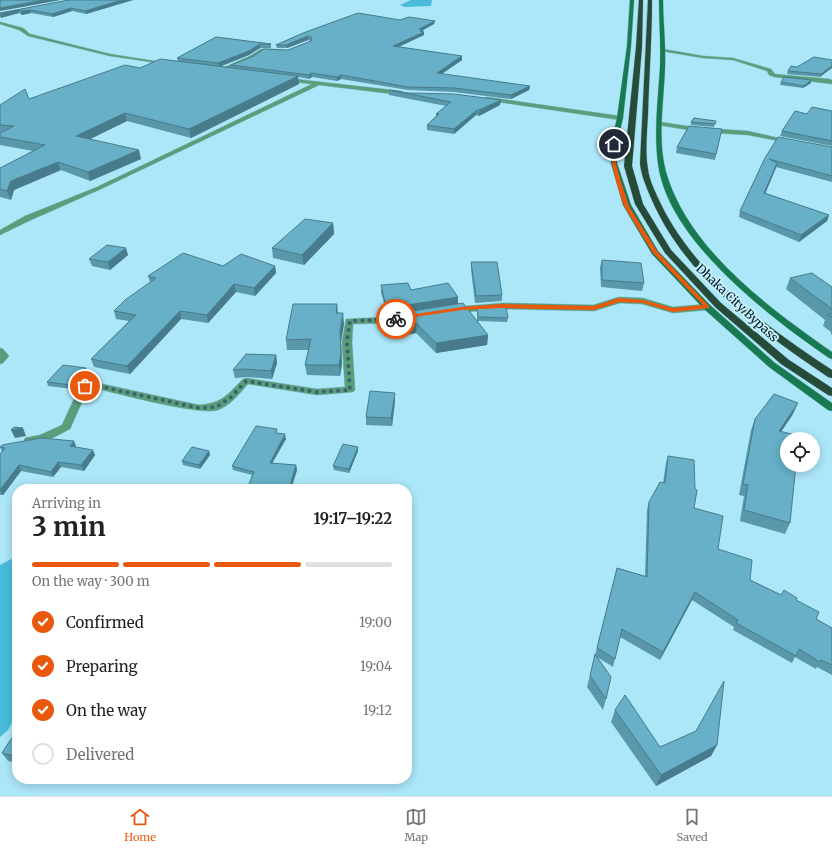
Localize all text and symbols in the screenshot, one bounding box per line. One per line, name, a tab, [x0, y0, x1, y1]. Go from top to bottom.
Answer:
pin	[597, 127, 631, 161]
icon: home	[603, 133, 625, 155]
street label: Dhaka City Bypass	[693, 261, 782, 345]
courier	[376, 299, 416, 339]
icon: bike	[385, 308, 407, 330]
pin	[68, 369, 102, 403]
icon: bag	[74, 375, 96, 397]
map controls	[780, 432, 820, 472]
button: locate	[780, 432, 820, 472]
text: Arriving in	[32, 495, 101, 512]
text: 19:17–19:22	[314, 509, 392, 528]
text: 3 min	[32, 510, 106, 543]
text: On the way · 300 m	[32, 573, 150, 590]
icon: check	[32, 611, 54, 633]
text: Confirmed	[66, 613, 144, 632]
text: 19:00	[359, 614, 392, 631]
icon: check	[32, 655, 54, 677]
text: Preparing	[66, 657, 138, 676]
text: 19:04	[360, 658, 392, 675]
icon: check	[32, 699, 54, 721]
text: On the way	[66, 701, 147, 720]
text: 19:12	[363, 702, 392, 719]
text: Delivered	[66, 745, 134, 764]
tab: Home	[124, 806, 156, 844]
tab: Map	[405, 806, 428, 844]
tab: Saved	[677, 806, 708, 844]

